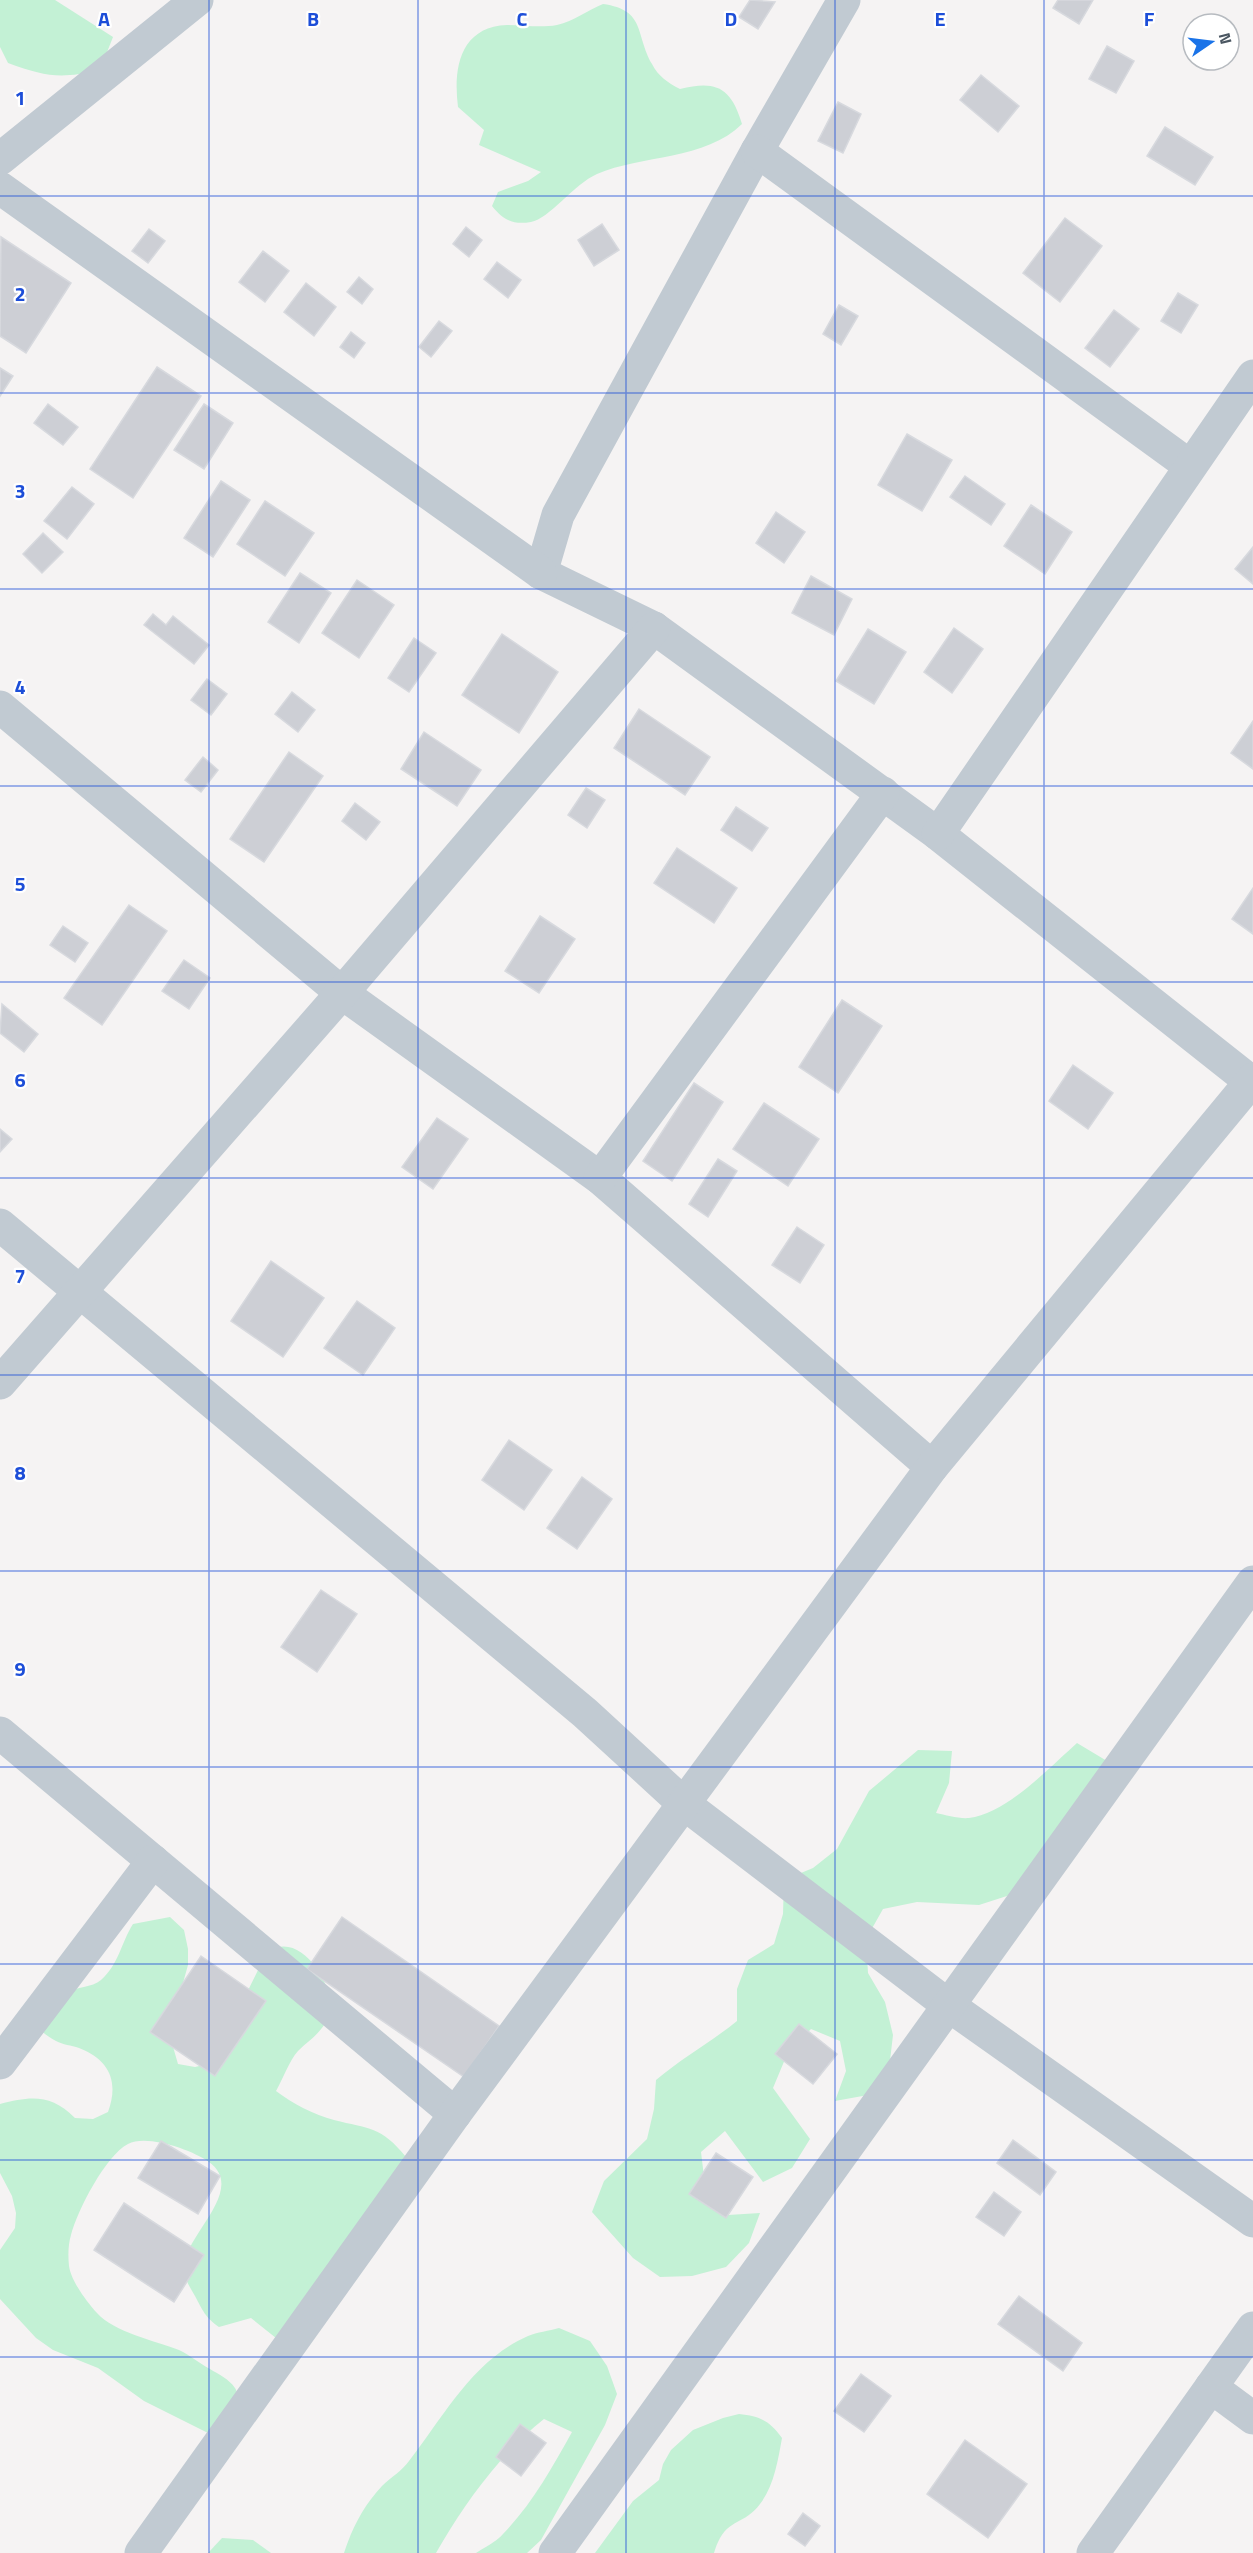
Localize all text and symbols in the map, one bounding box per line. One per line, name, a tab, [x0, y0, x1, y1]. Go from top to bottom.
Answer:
text: A	[98, 3, 110, 34]
text: B	[307, 3, 319, 34]
text: C	[517, 3, 528, 34]
text: D	[725, 3, 737, 34]
text: E	[934, 3, 946, 34]
text: F	[1144, 3, 1155, 34]
north arrow	[1181, 12, 1241, 72]
text: N	[1213, 30, 1239, 47]
text: 1	[14, 82, 26, 113]
text: 2	[14, 278, 26, 309]
text: 3	[14, 475, 26, 506]
text: 4	[14, 671, 26, 702]
text: 5	[14, 868, 26, 899]
text: 6	[14, 1064, 26, 1095]
text: 7	[14, 1260, 26, 1291]
text: 8	[14, 1457, 26, 1488]
text: 9	[14, 1653, 26, 1684]

